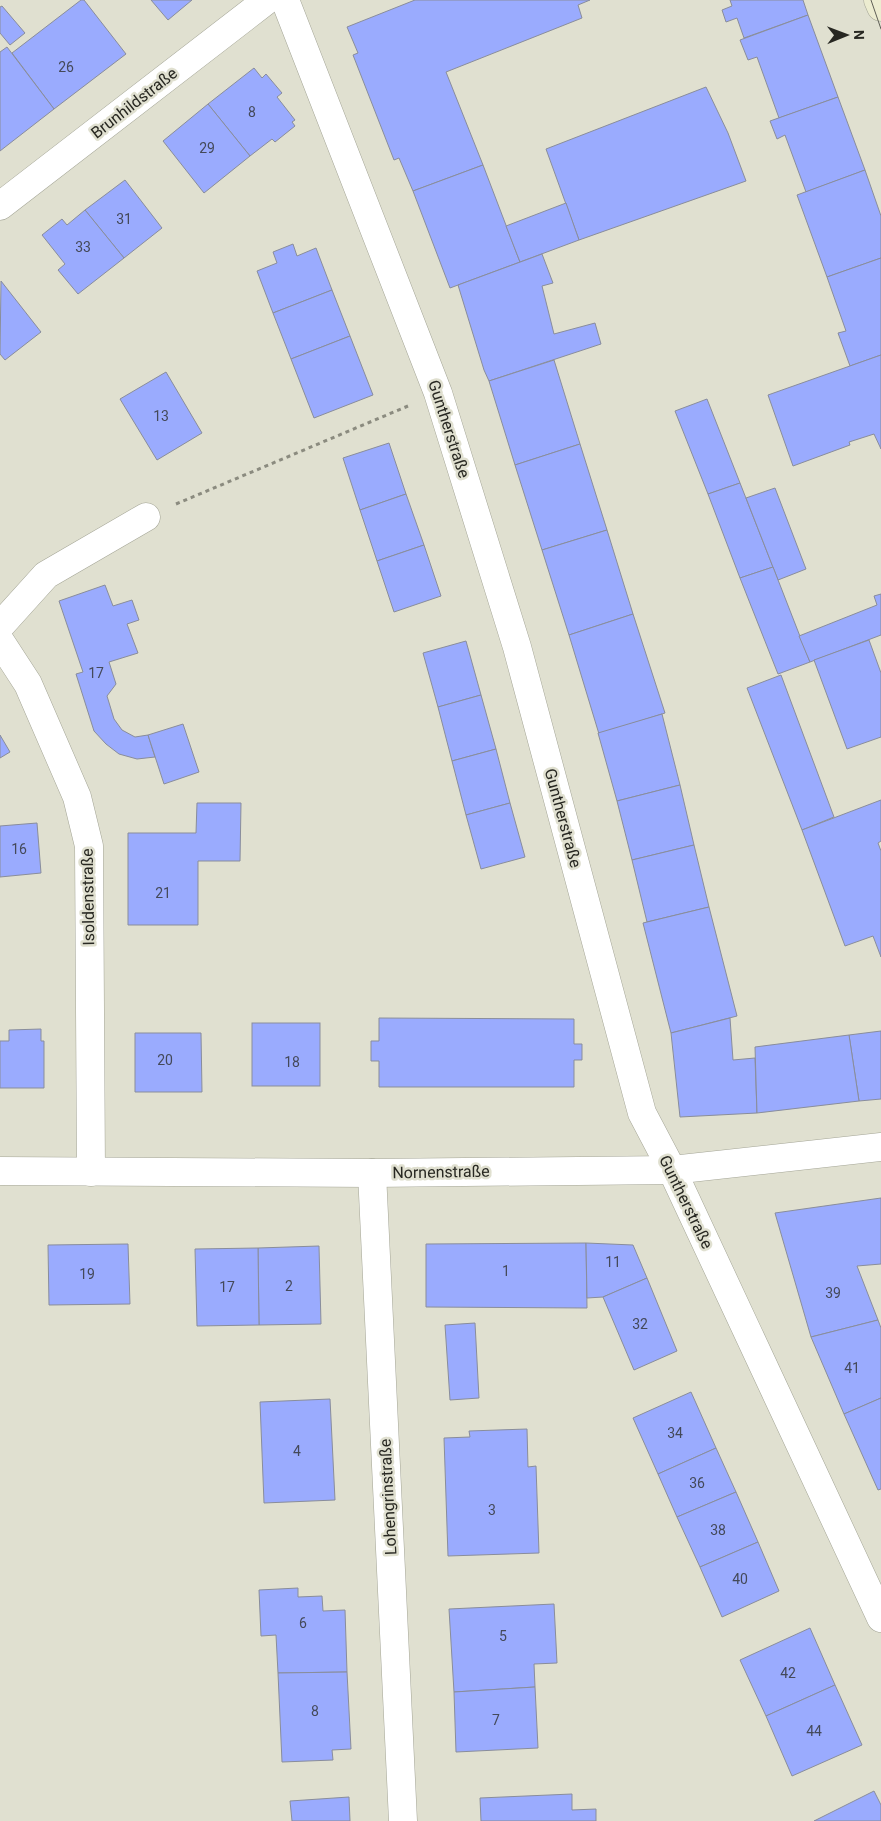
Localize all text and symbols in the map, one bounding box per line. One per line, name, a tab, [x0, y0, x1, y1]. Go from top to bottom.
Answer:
north arrow	[821, 10, 871, 60]
text: N	[851, 30, 867, 40]
house number: 26	[58, 59, 74, 75]
street label: Brunhildstraße	[87, 64, 181, 142]
house number: 8	[248, 104, 256, 120]
house number: 29	[199, 140, 215, 156]
house number: 31	[116, 211, 132, 227]
house number: 33	[75, 239, 91, 255]
street label: Guntherstraße	[424, 378, 474, 480]
house number: 13	[153, 408, 169, 424]
house number: 17	[88, 665, 104, 681]
street label: Guntherstraße	[541, 766, 585, 870]
house number: 16	[11, 841, 27, 857]
street label: Isoldenstraße	[78, 848, 98, 946]
house number: 21	[155, 885, 171, 901]
house number: 20	[157, 1052, 173, 1068]
house number: 18	[284, 1054, 300, 1070]
street label: Guntherstraße	[655, 1152, 717, 1252]
street label: Nornenstraße	[392, 1162, 490, 1182]
house number: 11	[605, 1254, 621, 1270]
house number: 1	[502, 1263, 510, 1279]
house number: 19	[79, 1266, 95, 1282]
house number: 2	[285, 1278, 293, 1294]
house number: 17	[219, 1279, 235, 1295]
house number: 39	[825, 1285, 841, 1301]
house number: 32	[632, 1316, 648, 1332]
house number: 41	[844, 1360, 860, 1376]
house number: 34	[667, 1425, 683, 1441]
street label: Lohengrinstraße	[375, 1438, 401, 1556]
house number: 4	[293, 1443, 301, 1459]
house number: 36	[689, 1475, 705, 1491]
house number: 3	[488, 1502, 496, 1518]
house number: 38	[710, 1522, 726, 1538]
house number: 40	[732, 1571, 748, 1587]
house number: 6	[299, 1615, 307, 1631]
house number: 5	[499, 1628, 507, 1644]
house number: 42	[780, 1665, 796, 1681]
house number: 8	[311, 1703, 319, 1719]
house number: 7	[492, 1712, 500, 1728]
house number: 44	[806, 1723, 822, 1739]

